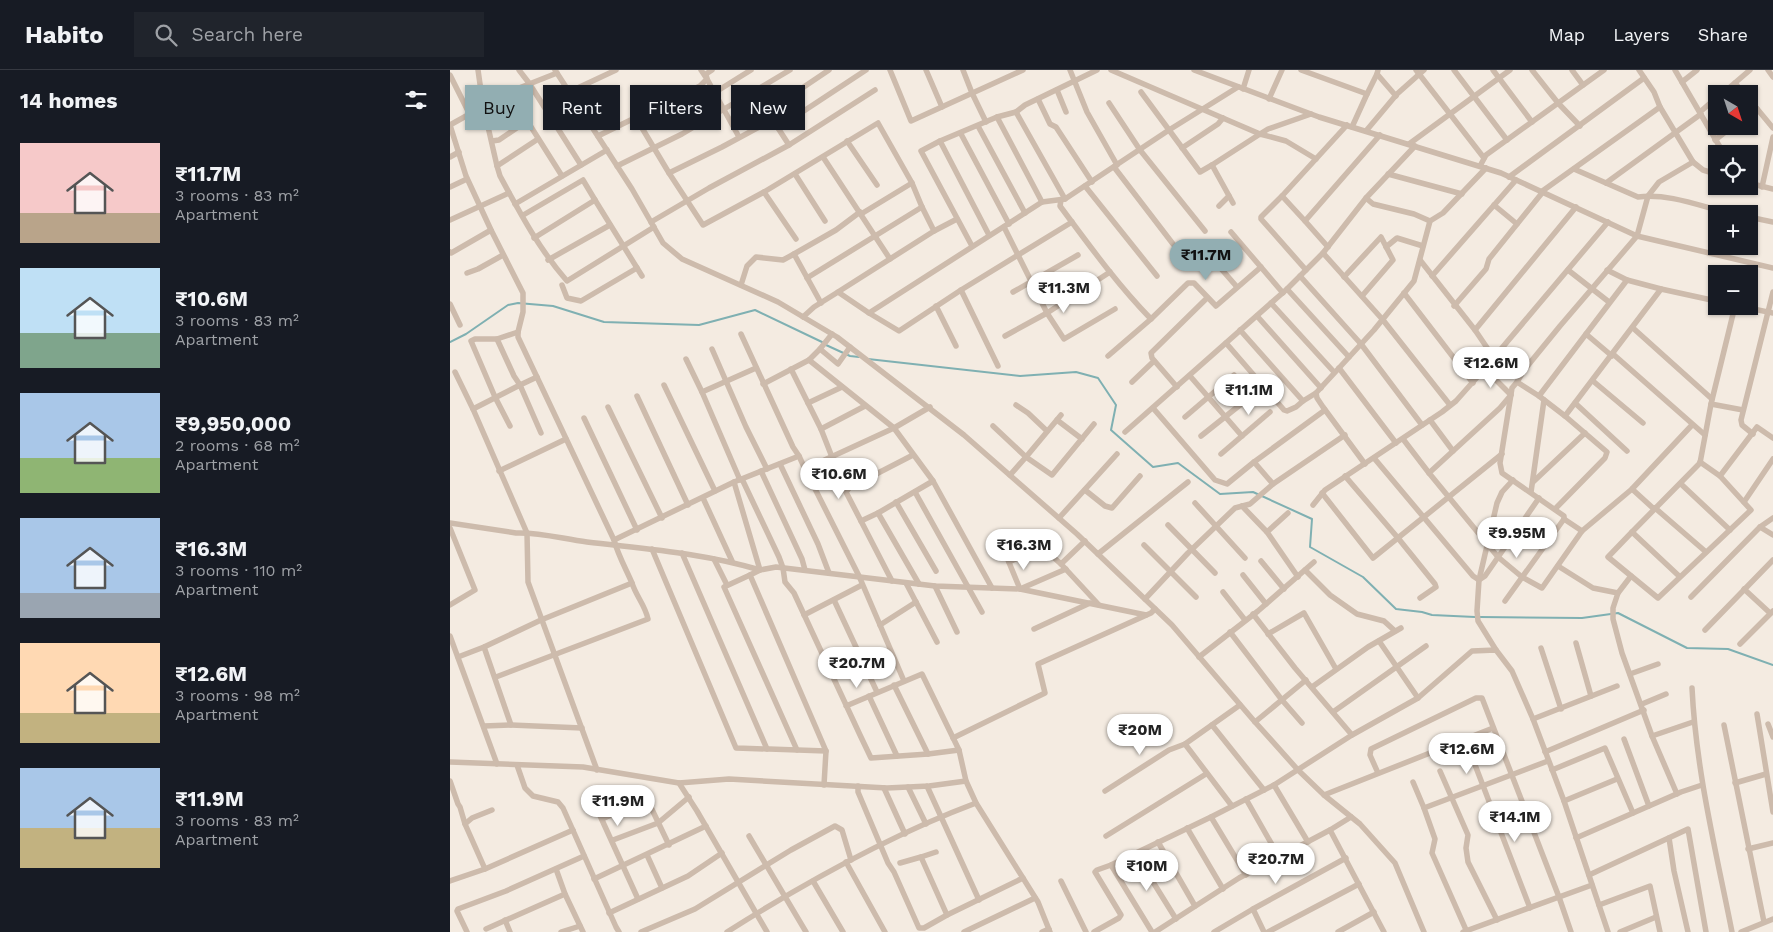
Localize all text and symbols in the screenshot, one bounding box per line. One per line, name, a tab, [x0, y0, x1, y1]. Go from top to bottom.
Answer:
search box	[134, 12, 484, 57]
text: Habito	[25, 21, 104, 49]
icon: search	[152, 21, 180, 49]
text: Search here	[192, 23, 303, 46]
text: Map	[1548, 24, 1585, 45]
text: Layers	[1613, 24, 1670, 45]
text: Share	[1698, 24, 1748, 45]
chip: Buy	[465, 85, 533, 130]
chip: Rent	[543, 85, 620, 130]
chip: Filters	[630, 85, 721, 130]
chip: New	[731, 85, 805, 130]
north arrow	[1708, 85, 1758, 135]
map controls	[1708, 85, 1758, 315]
icon: filters	[402, 86, 430, 114]
text: 14 homes	[20, 88, 117, 113]
button: locate	[1708, 145, 1758, 195]
text: ₹11.7M	[175, 161, 241, 186]
icon: home	[60, 163, 120, 223]
text: 3 rooms · 83 m²	[175, 186, 299, 205]
text: Apartment	[175, 205, 258, 224]
button: +	[1708, 205, 1758, 255]
pin: ₹11.7M	[1165, 238, 1247, 281]
text: ₹11.7M	[1181, 245, 1231, 264]
button: −	[1708, 265, 1758, 315]
pin: ₹11.3M	[1023, 272, 1105, 314]
text: ₹11.3M	[1038, 278, 1090, 297]
text: ₹10.6M	[175, 286, 248, 311]
icon: home	[60, 288, 120, 348]
text: 3 rooms · 83 m²	[175, 311, 299, 330]
text: Apartment	[175, 330, 258, 349]
pin: ₹12.6M	[1450, 346, 1532, 389]
text: ₹12.6M	[1463, 353, 1519, 372]
pin: ₹11.1M	[1208, 374, 1290, 416]
text: ₹11.1M	[1225, 380, 1273, 399]
text: ₹9,950,000	[175, 411, 291, 436]
icon: home	[60, 413, 120, 473]
text: 2 rooms · 68 m²	[175, 436, 300, 455]
text: Apartment	[175, 455, 258, 474]
pin: ₹10.6M	[798, 458, 880, 500]
text: ₹10.6M	[811, 464, 867, 483]
pin: ₹9.95M	[1476, 516, 1558, 559]
text: ₹9.95M	[1488, 523, 1546, 542]
pin: ₹16.3M	[983, 528, 1065, 571]
text: ₹16.3M	[996, 535, 1052, 554]
text: ₹16.3M	[175, 536, 247, 561]
icon: home	[60, 538, 120, 598]
text: 3 rooms · 110 m²	[175, 561, 302, 580]
text: Apartment	[175, 580, 258, 599]
pin: ₹20.7M	[816, 646, 898, 689]
text: ₹20.7M	[829, 653, 885, 672]
text: ₹12.6M	[175, 661, 247, 686]
icon: home	[60, 663, 120, 723]
text: 3 rooms · 98 m²	[175, 686, 300, 705]
text: Apartment	[175, 705, 258, 724]
pin: ₹20M	[1110, 714, 1170, 756]
text: ₹20M	[1118, 720, 1162, 739]
pin: ₹12.6M	[1426, 732, 1508, 775]
text: ₹12.6M	[1439, 739, 1495, 758]
pin: ₹11.9M	[577, 784, 659, 827]
text: ₹11.9M	[175, 786, 244, 811]
icon: home	[60, 788, 120, 848]
text: ₹11.9M	[592, 791, 644, 810]
pin: ₹14.1M	[1474, 800, 1556, 843]
text: ₹14.1M	[1489, 807, 1541, 826]
text: 3 rooms · 83 m²	[175, 811, 299, 830]
text: Apartment	[175, 830, 258, 849]
pin: ₹20.7M	[1235, 842, 1317, 885]
text: ₹20.7M	[1248, 849, 1304, 868]
pin: ₹10M	[1117, 850, 1177, 892]
text: ₹10M	[1126, 856, 1168, 875]

